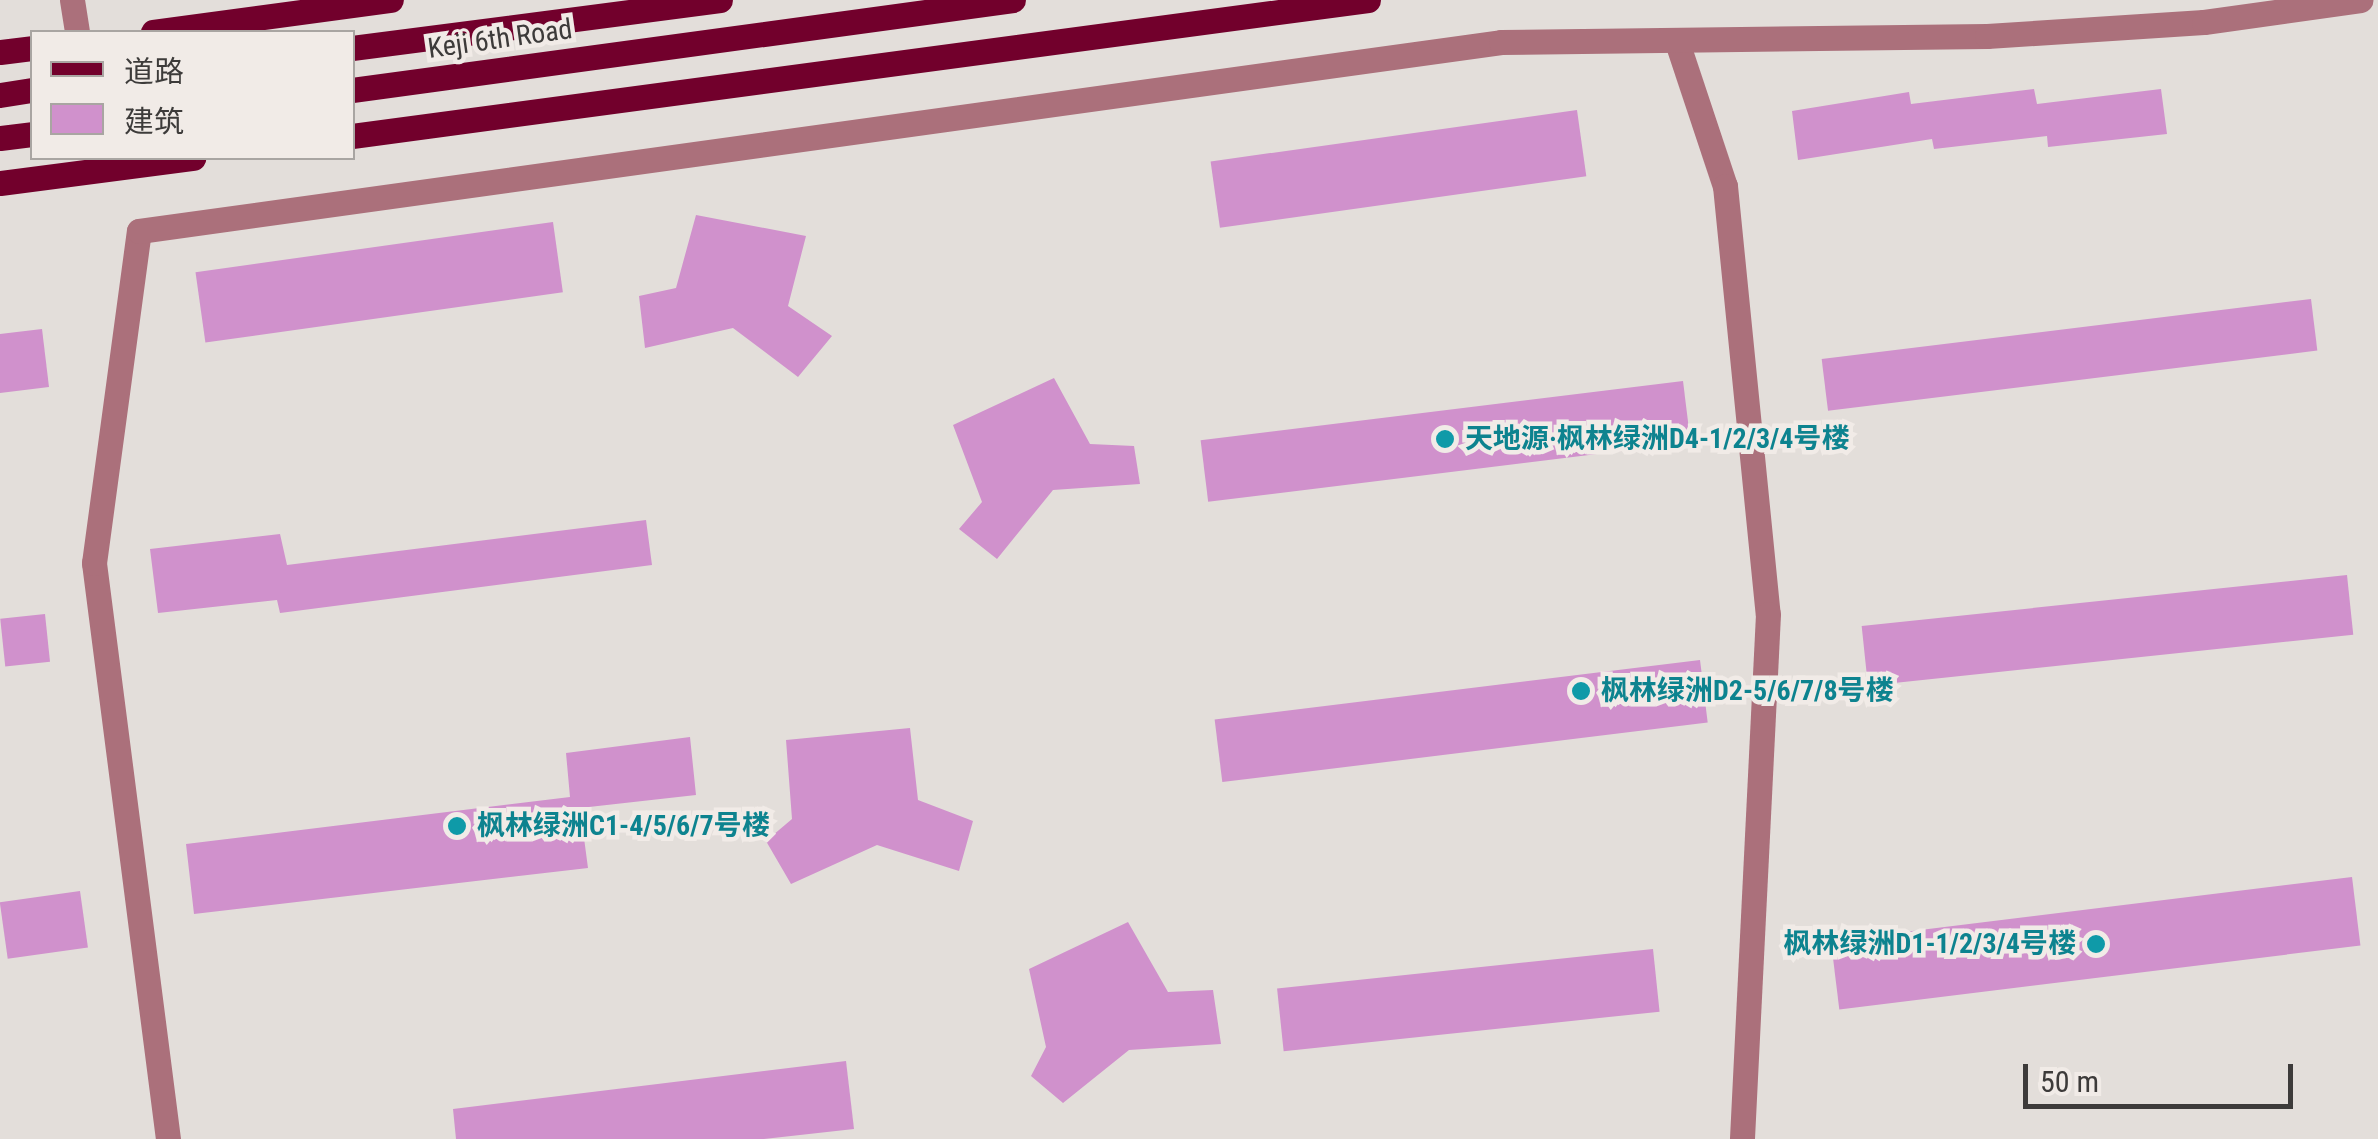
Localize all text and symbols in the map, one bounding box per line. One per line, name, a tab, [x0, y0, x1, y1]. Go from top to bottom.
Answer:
street label: Keji 6th Road	[426, 12, 574, 66]
legend	[30, 30, 355, 160]
text: 道路	[124, 54, 184, 89]
text: 建筑	[124, 104, 184, 139]
place label: 天地源·枫林绿洲D4-1/2/3/4号楼	[1465, 422, 1850, 456]
marker: 天地源·枫林绿洲D4-1/2/3/4号楼	[1434, 428, 1456, 450]
place label: 枫林绿洲D2-5/6/7/8号楼	[1601, 674, 1894, 708]
marker: 枫林绿洲D2-5/6/7/8号楼	[1570, 680, 1592, 702]
place label: 枫林绿洲C1-4/5/6/7号楼	[477, 809, 770, 843]
marker: 枫林绿洲C1-4/5/6/7号楼	[446, 815, 468, 837]
place label: 枫林绿洲D1-1/2/3/4号楼	[1783, 927, 2076, 961]
marker: 枫林绿洲D1-1/2/3/4号楼	[2085, 933, 2107, 955]
scale bar	[2028, 1044, 2298, 1106]
text: 50 m	[2040, 1064, 2099, 1099]

